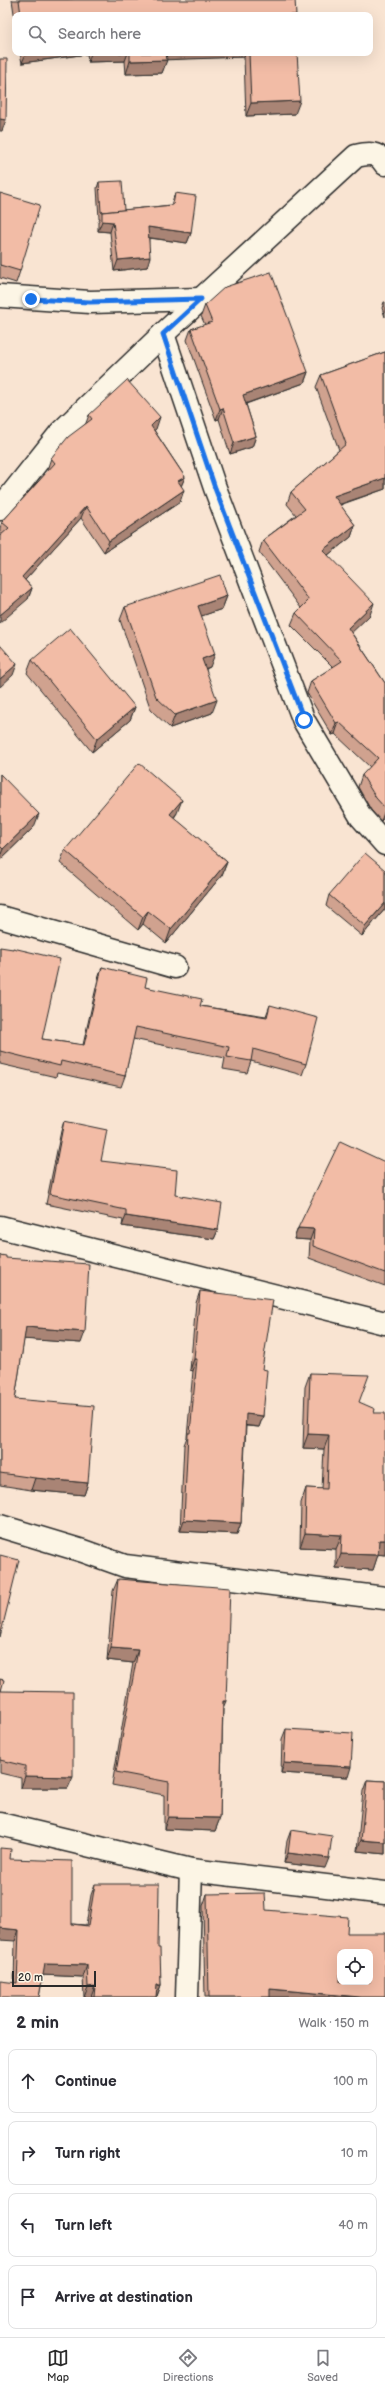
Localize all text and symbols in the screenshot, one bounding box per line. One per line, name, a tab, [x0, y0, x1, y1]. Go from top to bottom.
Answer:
search box	[12, 12, 373, 56]
icon: search	[26, 23, 48, 45]
text: Search here	[58, 25, 141, 44]
route end	[22, 290, 40, 308]
route start	[295, 711, 313, 729]
map controls	[337, 1949, 373, 1985]
button: locate	[337, 1949, 373, 1985]
scale bar	[12, 1969, 96, 1988]
text: 20 m	[18, 1971, 43, 1984]
text: 2 min	[16, 2013, 59, 2033]
text: Walk · 150 m	[298, 2015, 369, 2031]
icon: ahead	[17, 2070, 39, 2092]
text: Continue	[55, 2072, 117, 2091]
text: 100 m	[333, 2073, 368, 2089]
icon: right	[17, 2142, 39, 2164]
text: Turn right	[55, 2144, 120, 2163]
text: 10 m	[341, 2145, 368, 2161]
icon: left	[17, 2214, 39, 2236]
text: Turn left	[55, 2216, 112, 2235]
text: 40 m	[338, 2217, 368, 2233]
icon: arrive	[17, 2286, 39, 2308]
text: Arrive at destination	[55, 2288, 193, 2307]
tab: Map	[47, 2347, 69, 2384]
tab: Directions	[163, 2347, 213, 2384]
tab: Saved	[307, 2347, 338, 2384]

